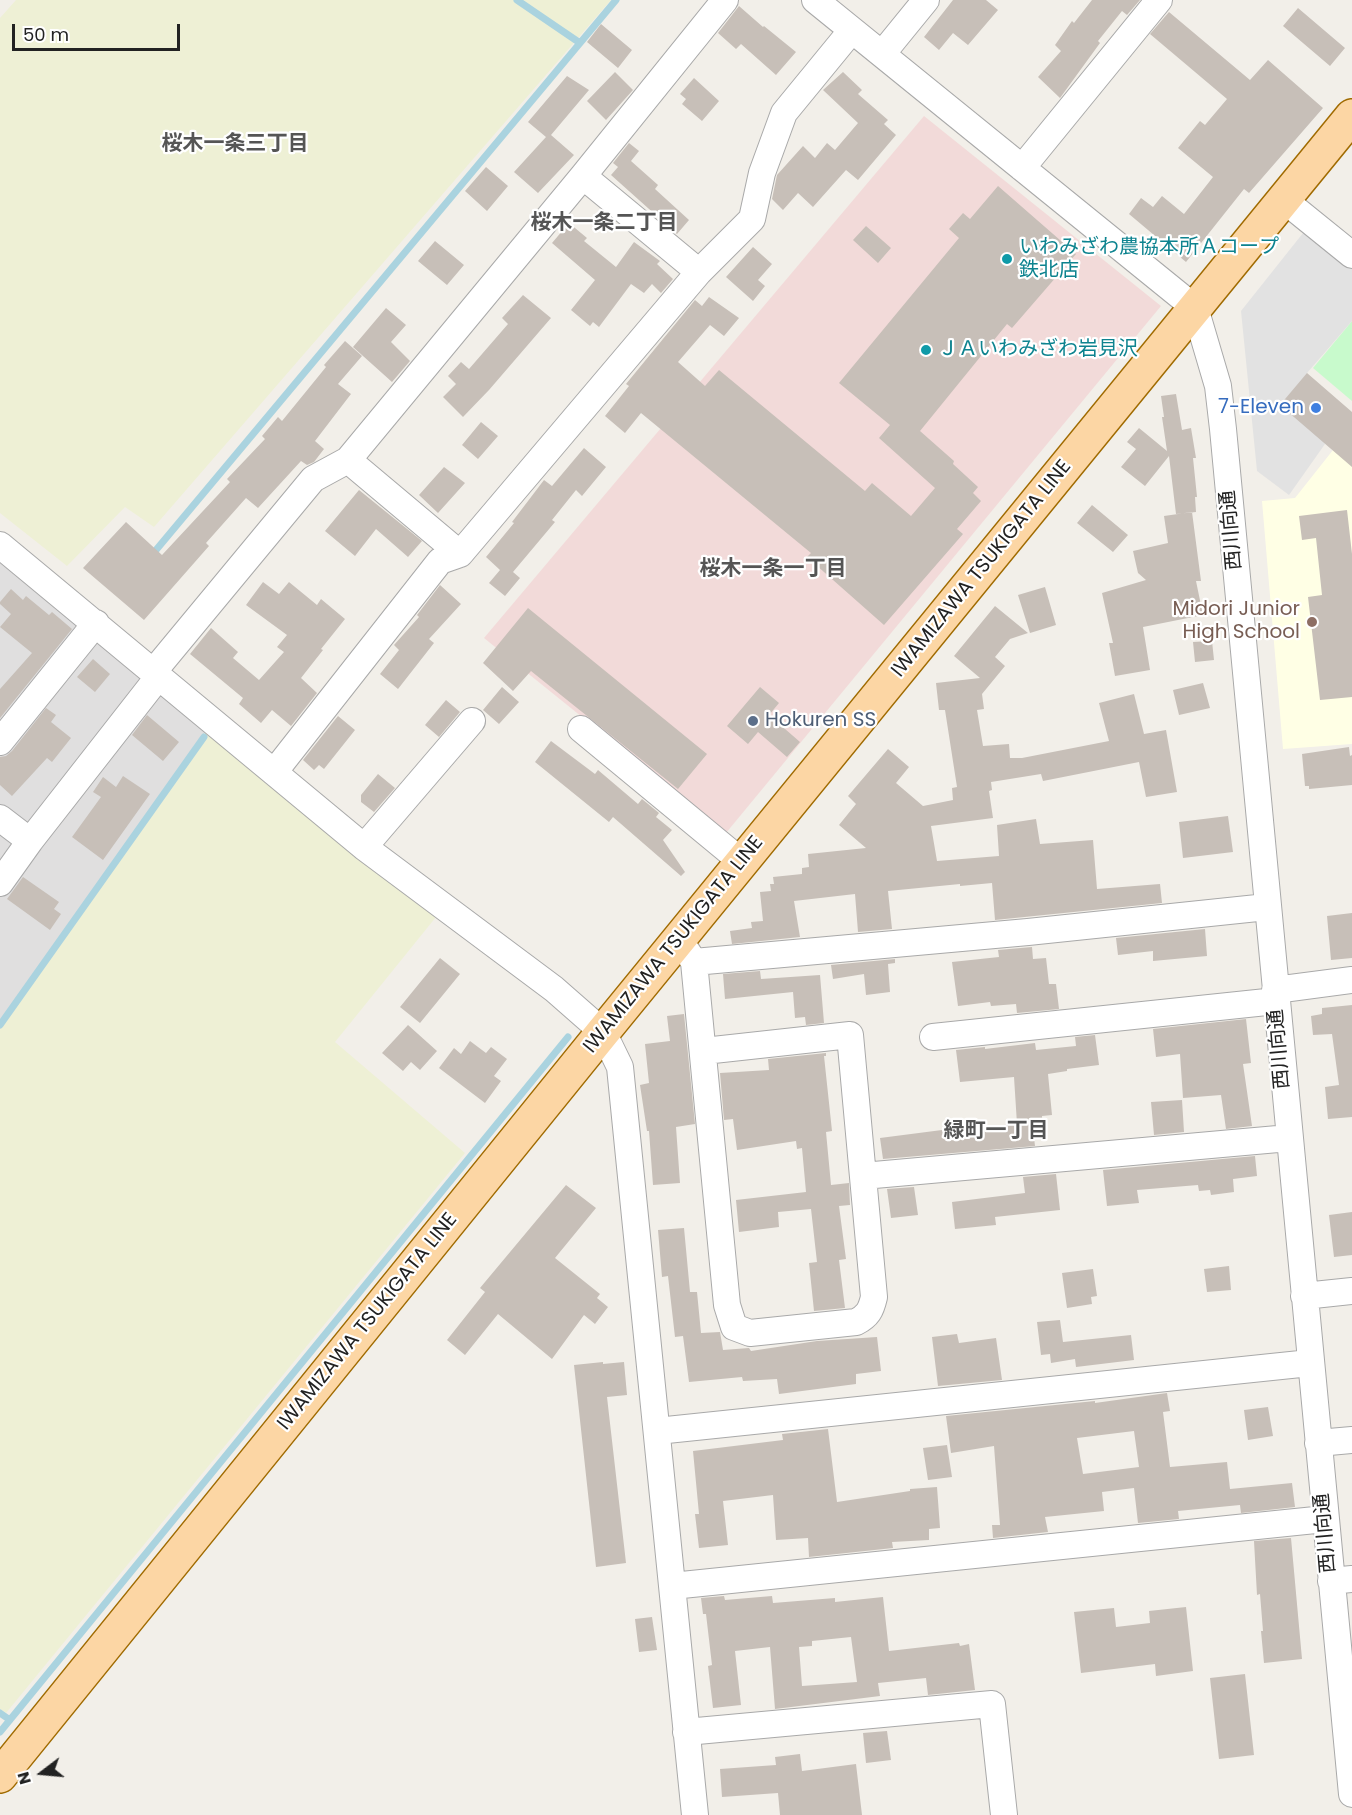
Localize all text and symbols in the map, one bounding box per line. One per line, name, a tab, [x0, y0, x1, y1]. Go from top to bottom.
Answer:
scale bar	[15, 12, 183, 50]
text: 50 m	[23, 22, 69, 47]
district label: 桜木一条三丁目	[162, 132, 308, 158]
district label: 桜木一条二丁目	[531, 211, 677, 237]
place label: いわみざわ農協本所Ａコープ 鉄北店	[1019, 236, 1279, 283]
marker: いわみざわ農協本所Ａコープ 鉄北店	[1000, 252, 1014, 266]
place label: ＪＡいわみざわ岩見沢	[938, 338, 1138, 362]
marker: ＪＡいわみざわ岩見沢	[919, 343, 933, 357]
place label: 7-Eleven	[1218, 396, 1304, 420]
marker: 7-Eleven	[1309, 401, 1323, 415]
street label: IWAMIZAWA TSUKIGATA LINE	[887, 456, 1077, 682]
street label: 西川向通	[1217, 489, 1247, 571]
district label: 桜木一条一丁目	[700, 557, 846, 583]
place label: Midori Junior High School	[1172, 598, 1300, 645]
marker: Midori Junior High School	[1305, 615, 1319, 629]
place label: Hokuren SS	[765, 709, 876, 733]
marker: Hokuren SS	[746, 714, 760, 728]
street label: IWAMIZAWA TSUKIGATA LINE	[579, 832, 769, 1058]
street label: 西川向通	[1265, 1008, 1295, 1090]
district label: 緑町一丁目	[944, 1119, 1048, 1145]
street label: IWAMIZAWA TSUKIGATA LINE	[273, 1209, 463, 1435]
street label: 西川向通	[1311, 1492, 1341, 1574]
north arrow	[12, 1743, 72, 1803]
text: N	[12, 1769, 37, 1787]

